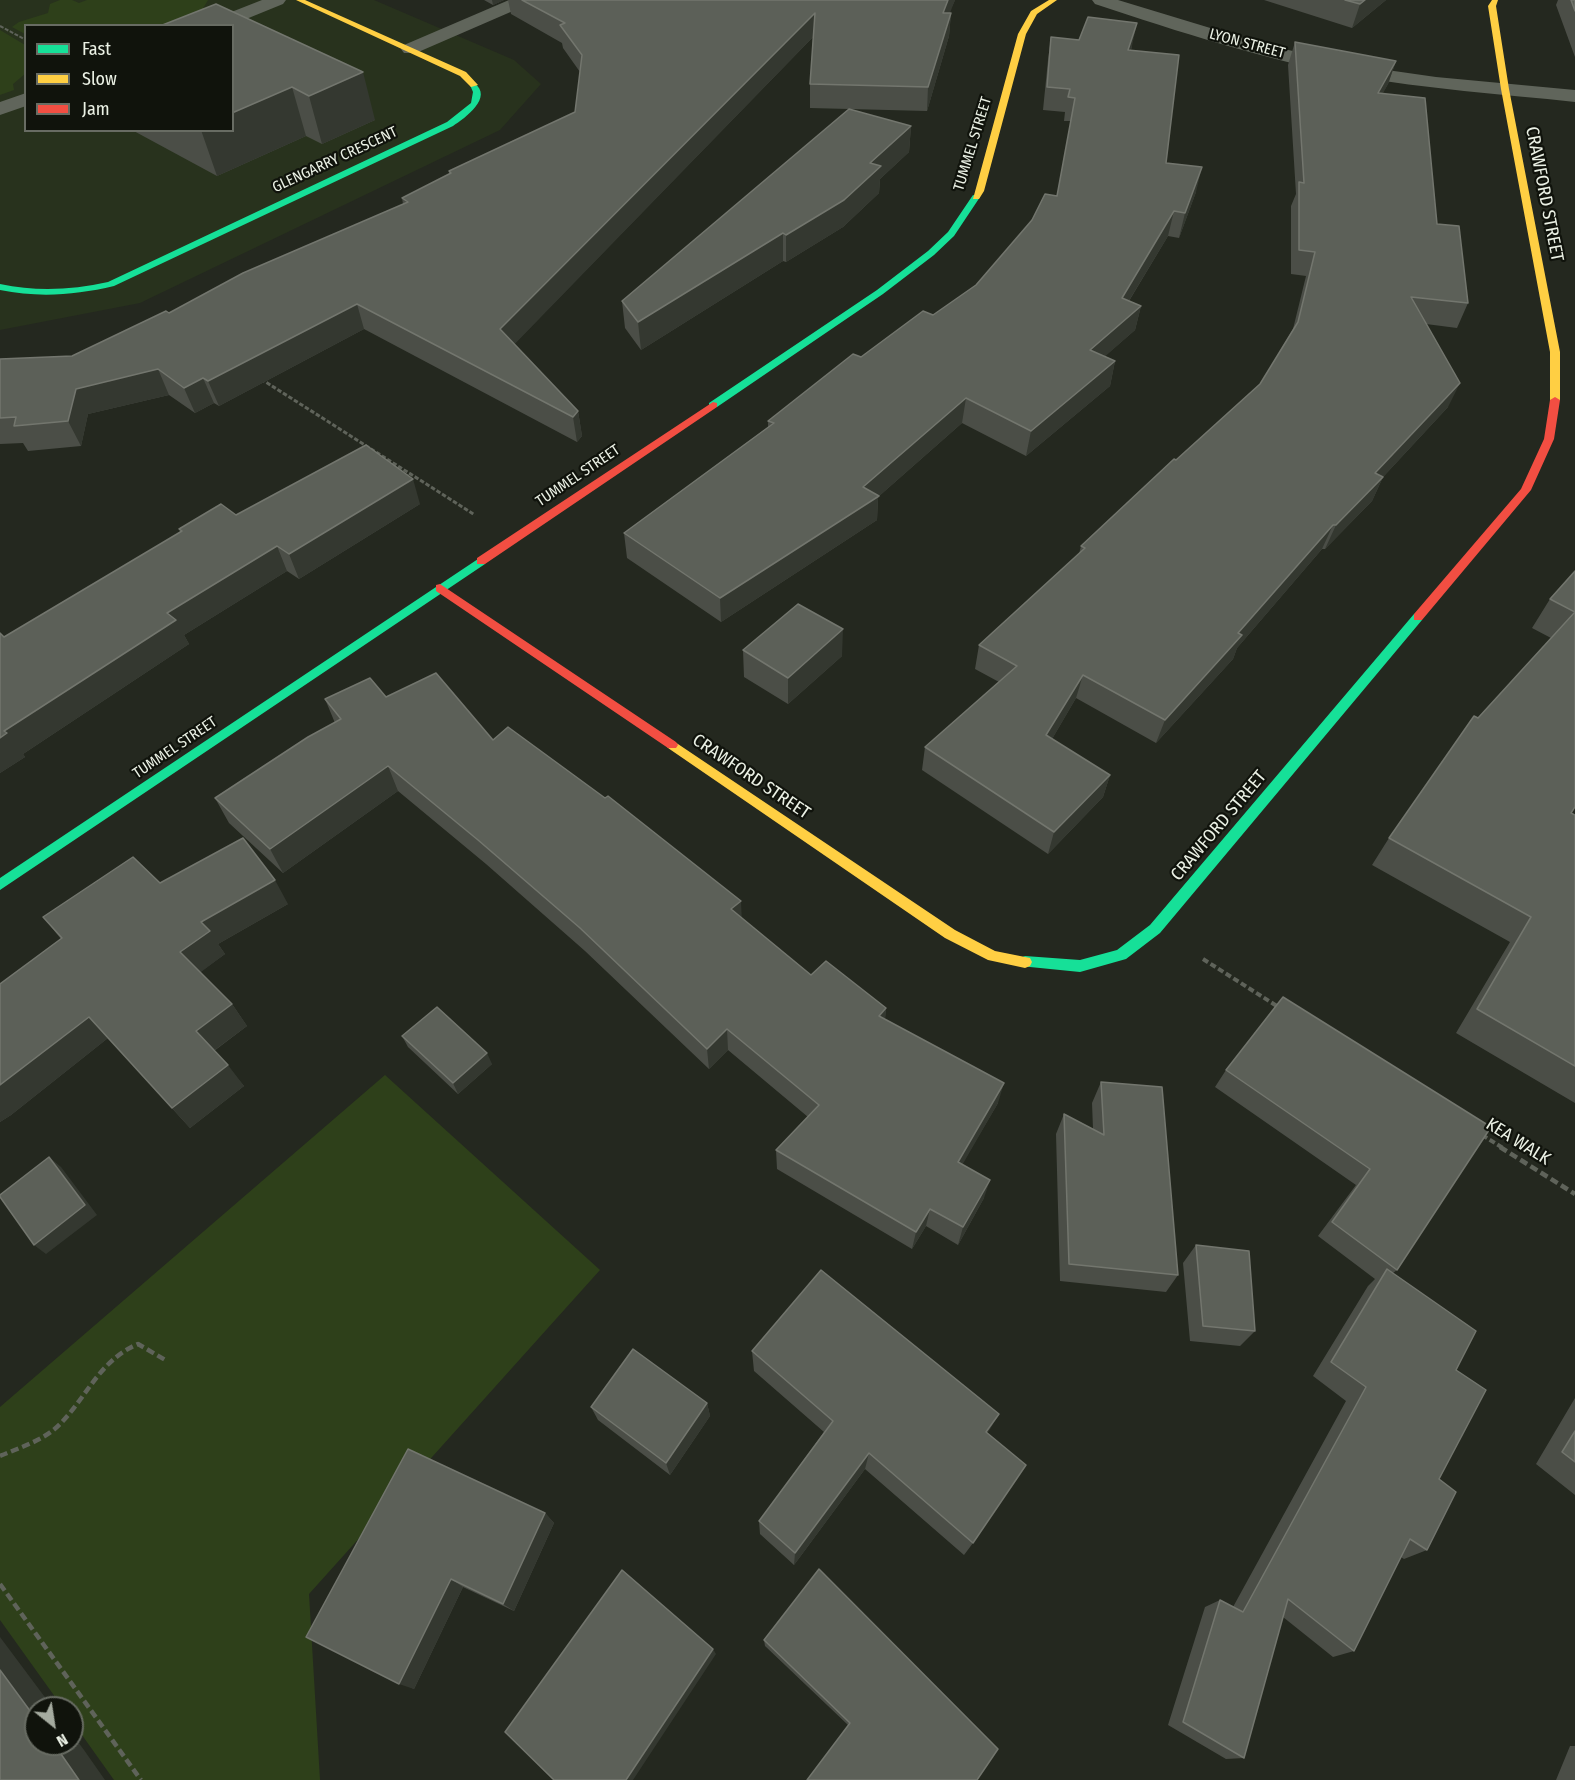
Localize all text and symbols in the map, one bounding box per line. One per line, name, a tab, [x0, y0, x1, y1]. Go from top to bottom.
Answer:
legend	[24, 24, 234, 132]
street label: LYON STREET	[1207, 25, 1287, 63]
text: Fast	[82, 38, 111, 60]
text: Slow	[82, 68, 117, 90]
street label: TUMMEL STREET	[950, 95, 996, 193]
text: Jam	[82, 98, 110, 120]
street label: GLENGARRY CRESCENT	[270, 123, 400, 197]
street label: CRAWFORD STREET	[1520, 125, 1568, 263]
street label: TUMMEL STREET	[533, 441, 623, 511]
street label: TUMMEL STREET	[130, 713, 220, 783]
street label: CRAWFORD STREET	[688, 730, 814, 824]
street label: CRAWFORD STREET	[1167, 767, 1271, 885]
street label: KEA WALK	[1482, 1114, 1554, 1170]
north arrow	[24, 1696, 84, 1756]
text: N	[53, 1730, 71, 1751]

